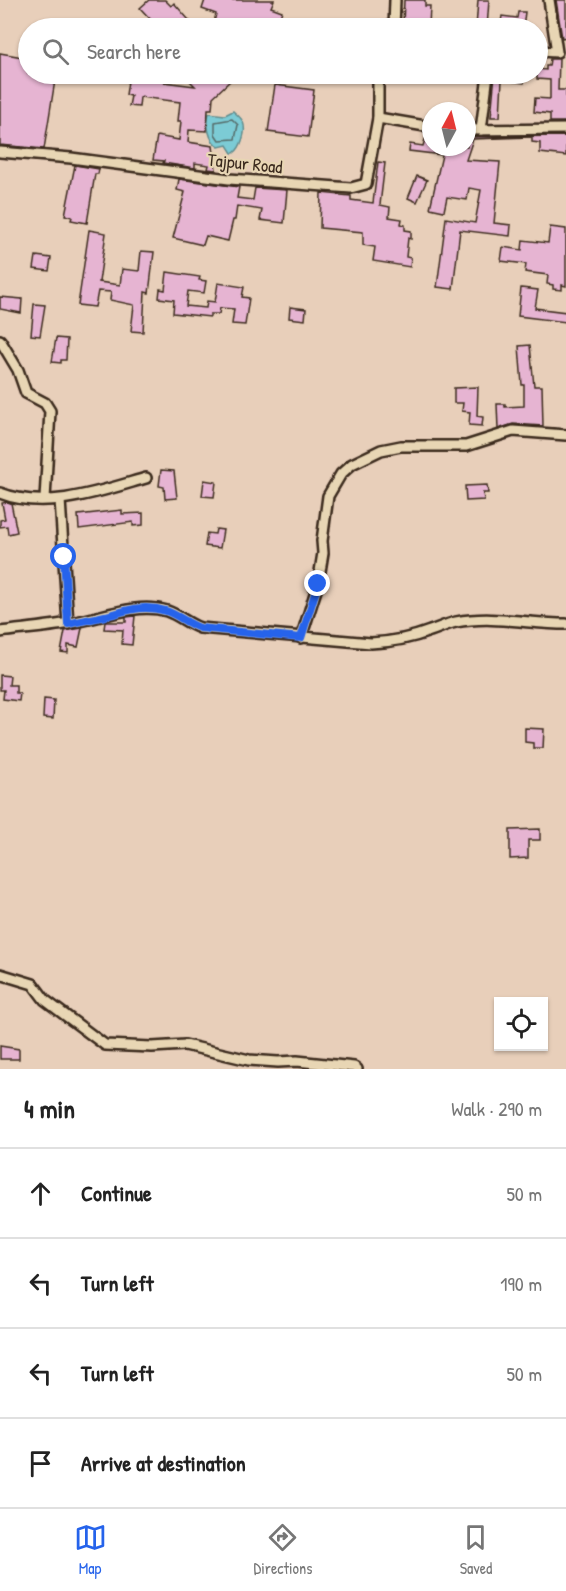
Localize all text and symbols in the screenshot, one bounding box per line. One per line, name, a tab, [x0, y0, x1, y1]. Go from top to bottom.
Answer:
search box	[18, 18, 548, 84]
icon: search	[39, 35, 72, 68]
text: Search here	[87, 36, 181, 66]
north arrow	[422, 102, 476, 156]
street label: Tajpur Road	[206, 147, 284, 179]
route start	[50, 543, 76, 569]
route end	[304, 570, 330, 596]
map controls	[494, 997, 548, 1051]
button: locate	[494, 997, 548, 1051]
text: 4 min	[24, 1091, 75, 1126]
text: Walk · 290 m	[451, 1095, 542, 1122]
icon: ahead	[24, 1177, 57, 1210]
text: Continue	[81, 1178, 152, 1208]
text: 50 m	[506, 1180, 542, 1207]
icon: left	[24, 1267, 57, 1300]
text: Turn left	[81, 1268, 154, 1298]
text: 190 m	[500, 1270, 542, 1297]
icon: left	[24, 1357, 57, 1390]
text: Turn left	[81, 1358, 154, 1388]
text: 50 m	[506, 1360, 542, 1387]
icon: arrive	[24, 1447, 57, 1480]
text: Arrive at destination	[81, 1448, 246, 1478]
tab: Map	[74, 1521, 107, 1579]
tab: Directions	[254, 1521, 312, 1579]
tab: Saved	[459, 1521, 492, 1579]

